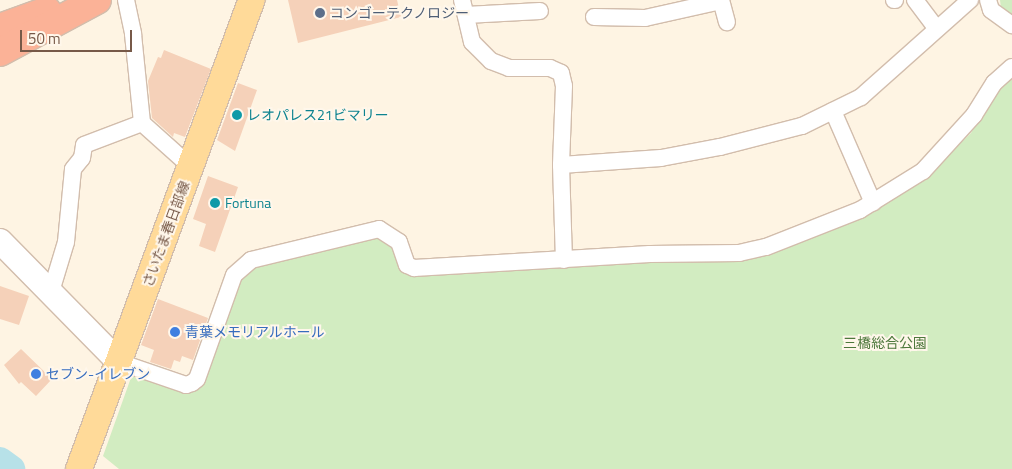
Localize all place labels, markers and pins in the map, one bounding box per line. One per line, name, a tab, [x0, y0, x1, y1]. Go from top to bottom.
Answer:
place label: コンゴーテクノロジー	[330, 5, 470, 21]
marker: コンゴーテクノロジー	[314, 7, 326, 19]
place label: レオパレス21ビマリー	[247, 107, 389, 123]
marker: レオパレス21ビマリー	[231, 109, 243, 121]
place label: Fortuna	[225, 195, 271, 211]
marker: Fortuna	[209, 197, 221, 209]
place label: 青葉メモリアルホール	[185, 324, 325, 340]
marker: 青葉メモリアルホール	[169, 326, 181, 338]
place label: セブン-イレブン	[46, 366, 150, 382]
marker: セブン-イレブン	[30, 368, 42, 380]

